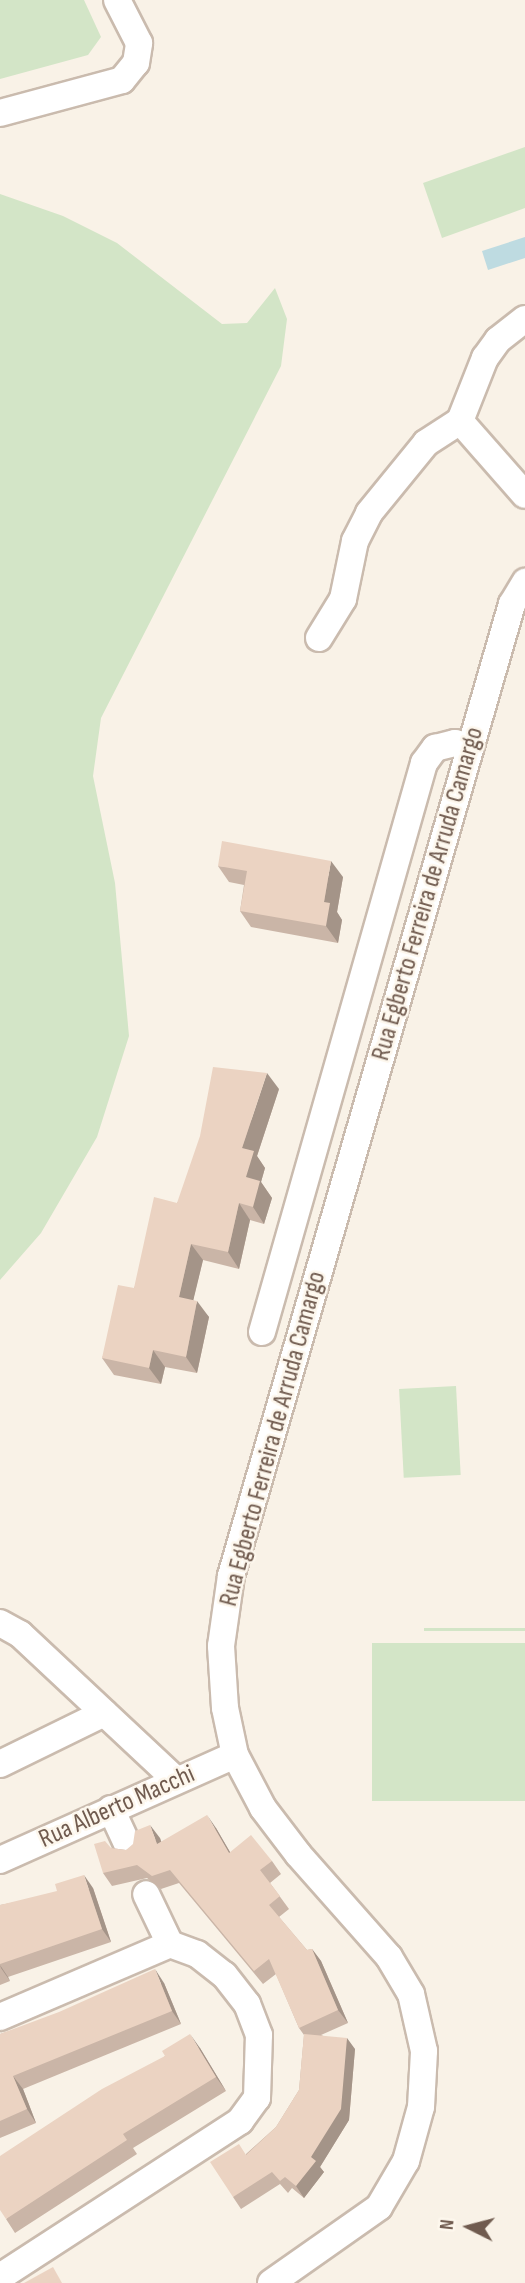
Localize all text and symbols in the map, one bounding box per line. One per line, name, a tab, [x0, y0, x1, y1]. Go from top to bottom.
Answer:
street label: Rua Egberto Ferreira de Arruda Camargo	[365, 724, 491, 1064]
street label: Rua Egberto Ferreira de Arruda Camargo	[213, 1268, 333, 1610]
street label: Rua Alberto Macchi	[34, 1759, 200, 1855]
north arrow	[434, 2192, 504, 2262]
text: N	[436, 2219, 460, 2231]

